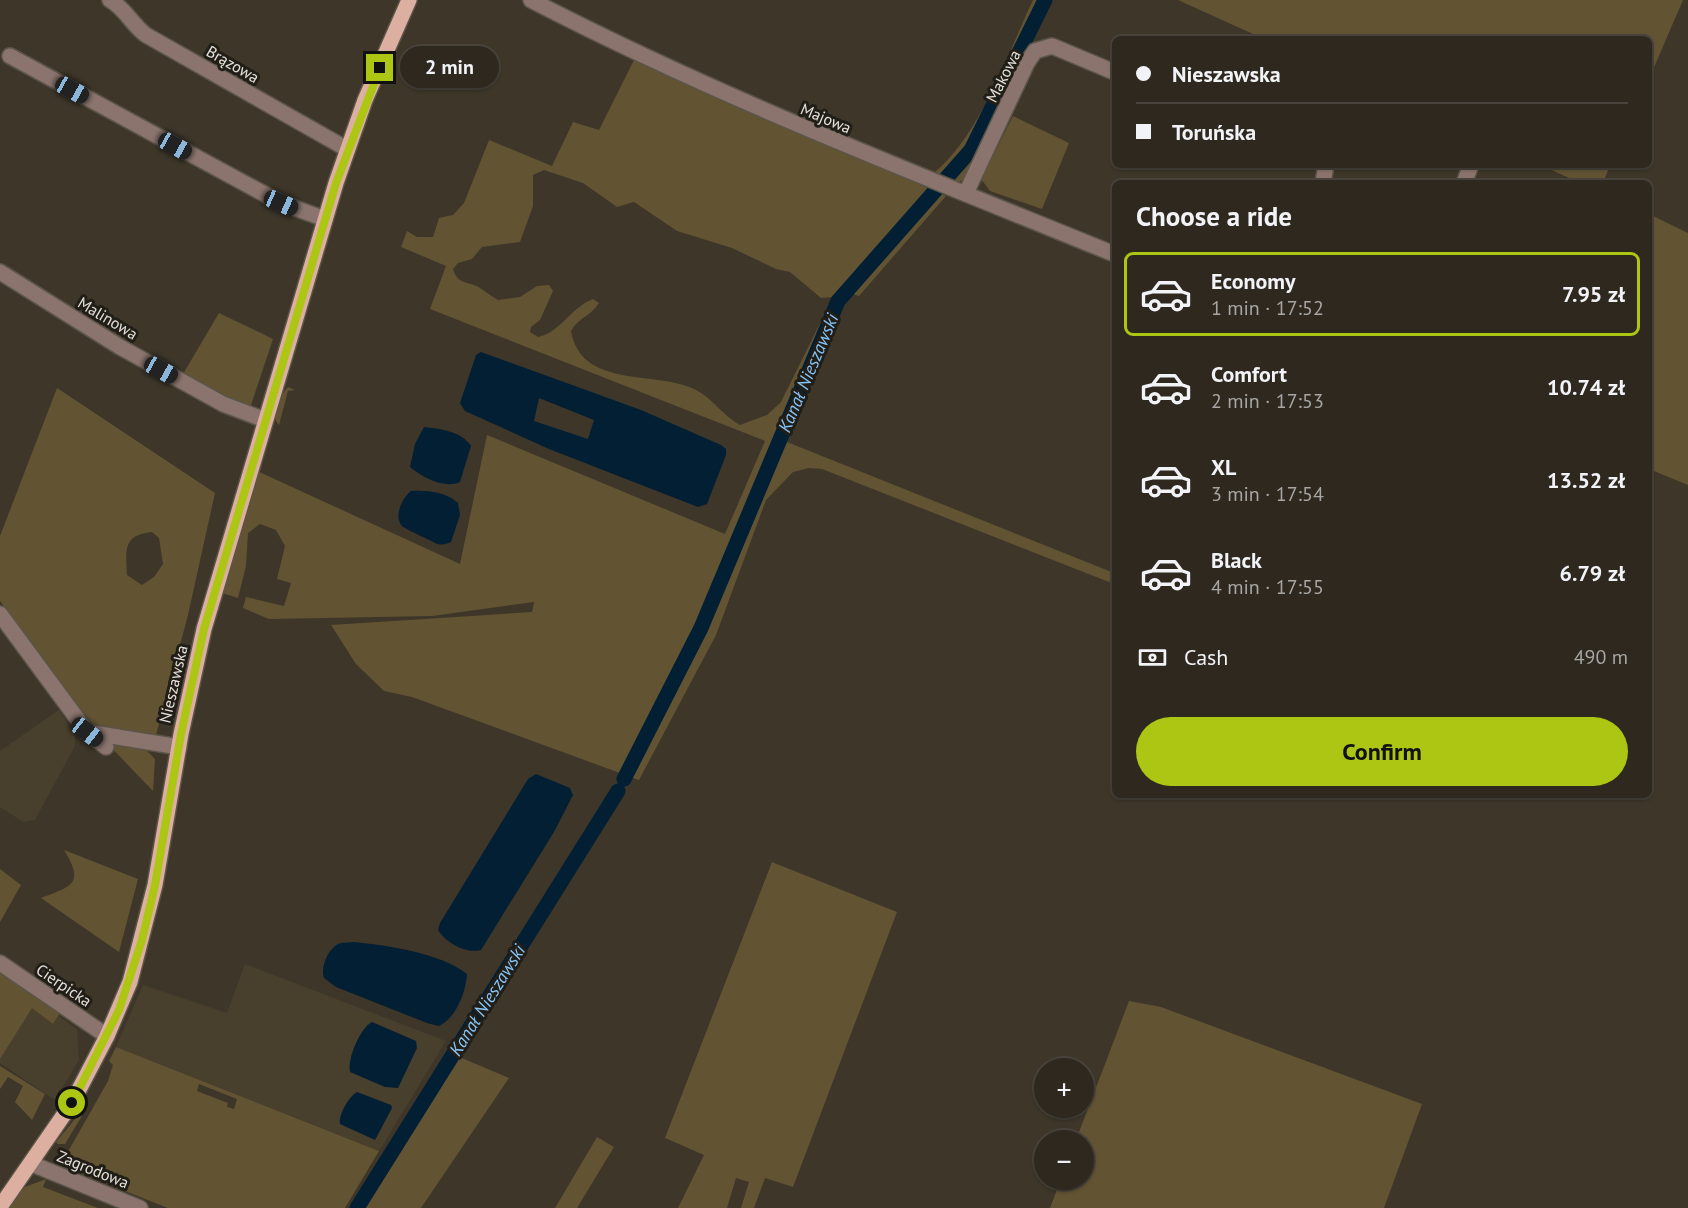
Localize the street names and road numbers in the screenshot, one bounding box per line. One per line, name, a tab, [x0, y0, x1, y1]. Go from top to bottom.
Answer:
street label: Brązowa	[203, 41, 263, 87]
street label: Makowa	[981, 46, 1025, 106]
street label: Majowa	[798, 98, 854, 138]
street label: Malinowa	[74, 292, 142, 344]
street label: Nieszawska	[154, 643, 192, 725]
street label: Cierpicka	[32, 959, 96, 1011]
street label: Zagrodowa	[54, 1146, 132, 1192]

